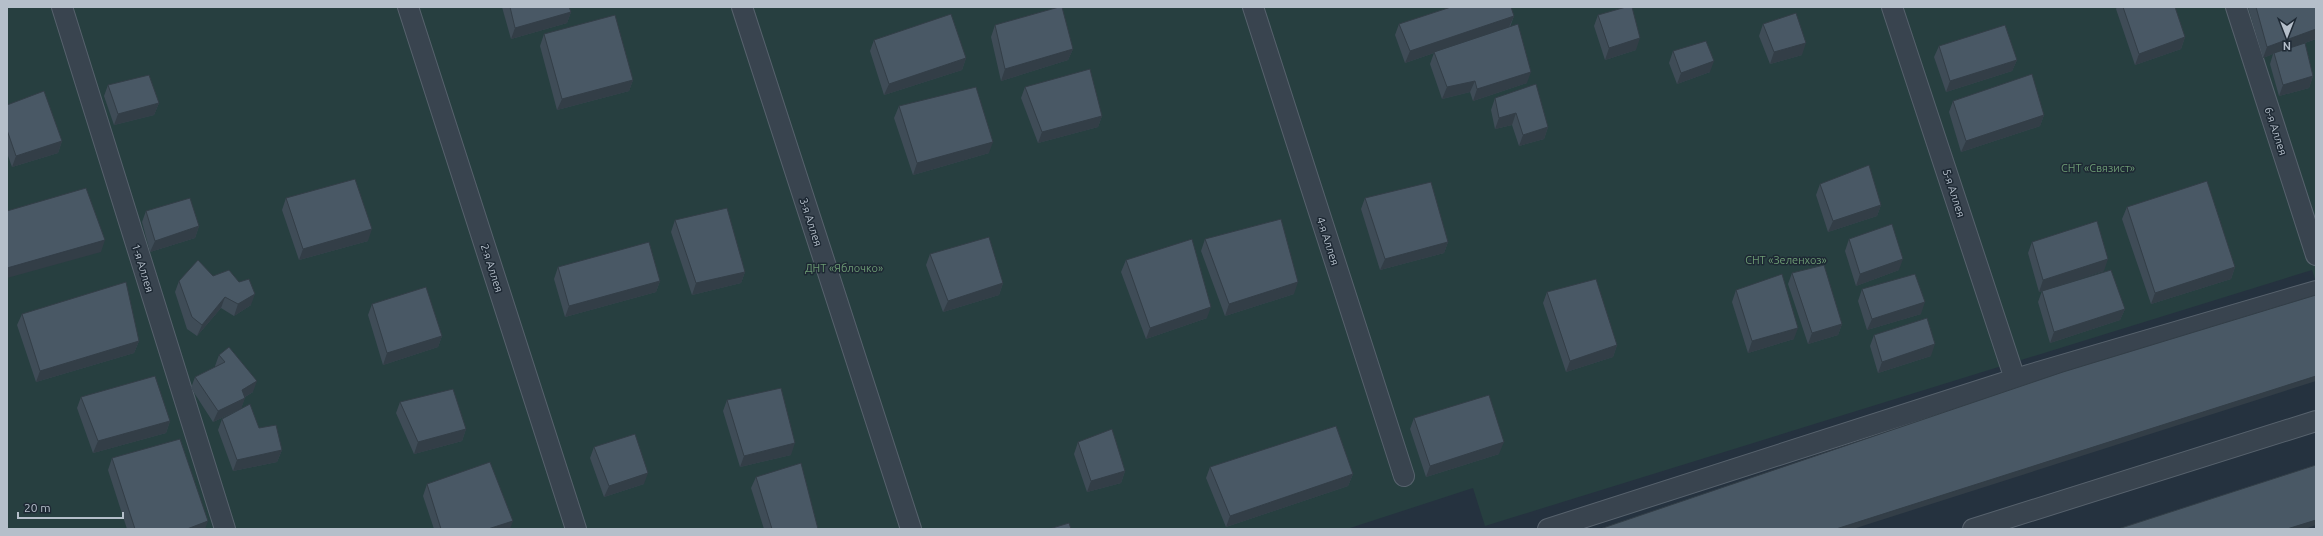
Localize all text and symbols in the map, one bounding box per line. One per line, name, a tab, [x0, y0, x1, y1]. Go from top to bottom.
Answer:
north arrow	[2267, 16, 2307, 56]
text: N	[2283, 40, 2291, 52]
street label: 6-я Аллея	[2263, 105, 2289, 157]
park label: СНТ «Связист»	[2061, 162, 2135, 174]
street label: 5-я Аллея	[1941, 167, 1967, 219]
street label: 3-я Аллея	[798, 196, 824, 248]
street label: 4-я Аллея	[1315, 215, 1341, 267]
street label: 1-я Аллея	[130, 242, 156, 294]
street label: 2-я Аллея	[479, 242, 505, 294]
park label: СНТ «Зеленхоз»	[1745, 254, 1827, 266]
park label: ДНТ «Яблочко»	[805, 262, 883, 274]
scale bar	[18, 494, 123, 520]
text: 20 m	[24, 501, 51, 514]

